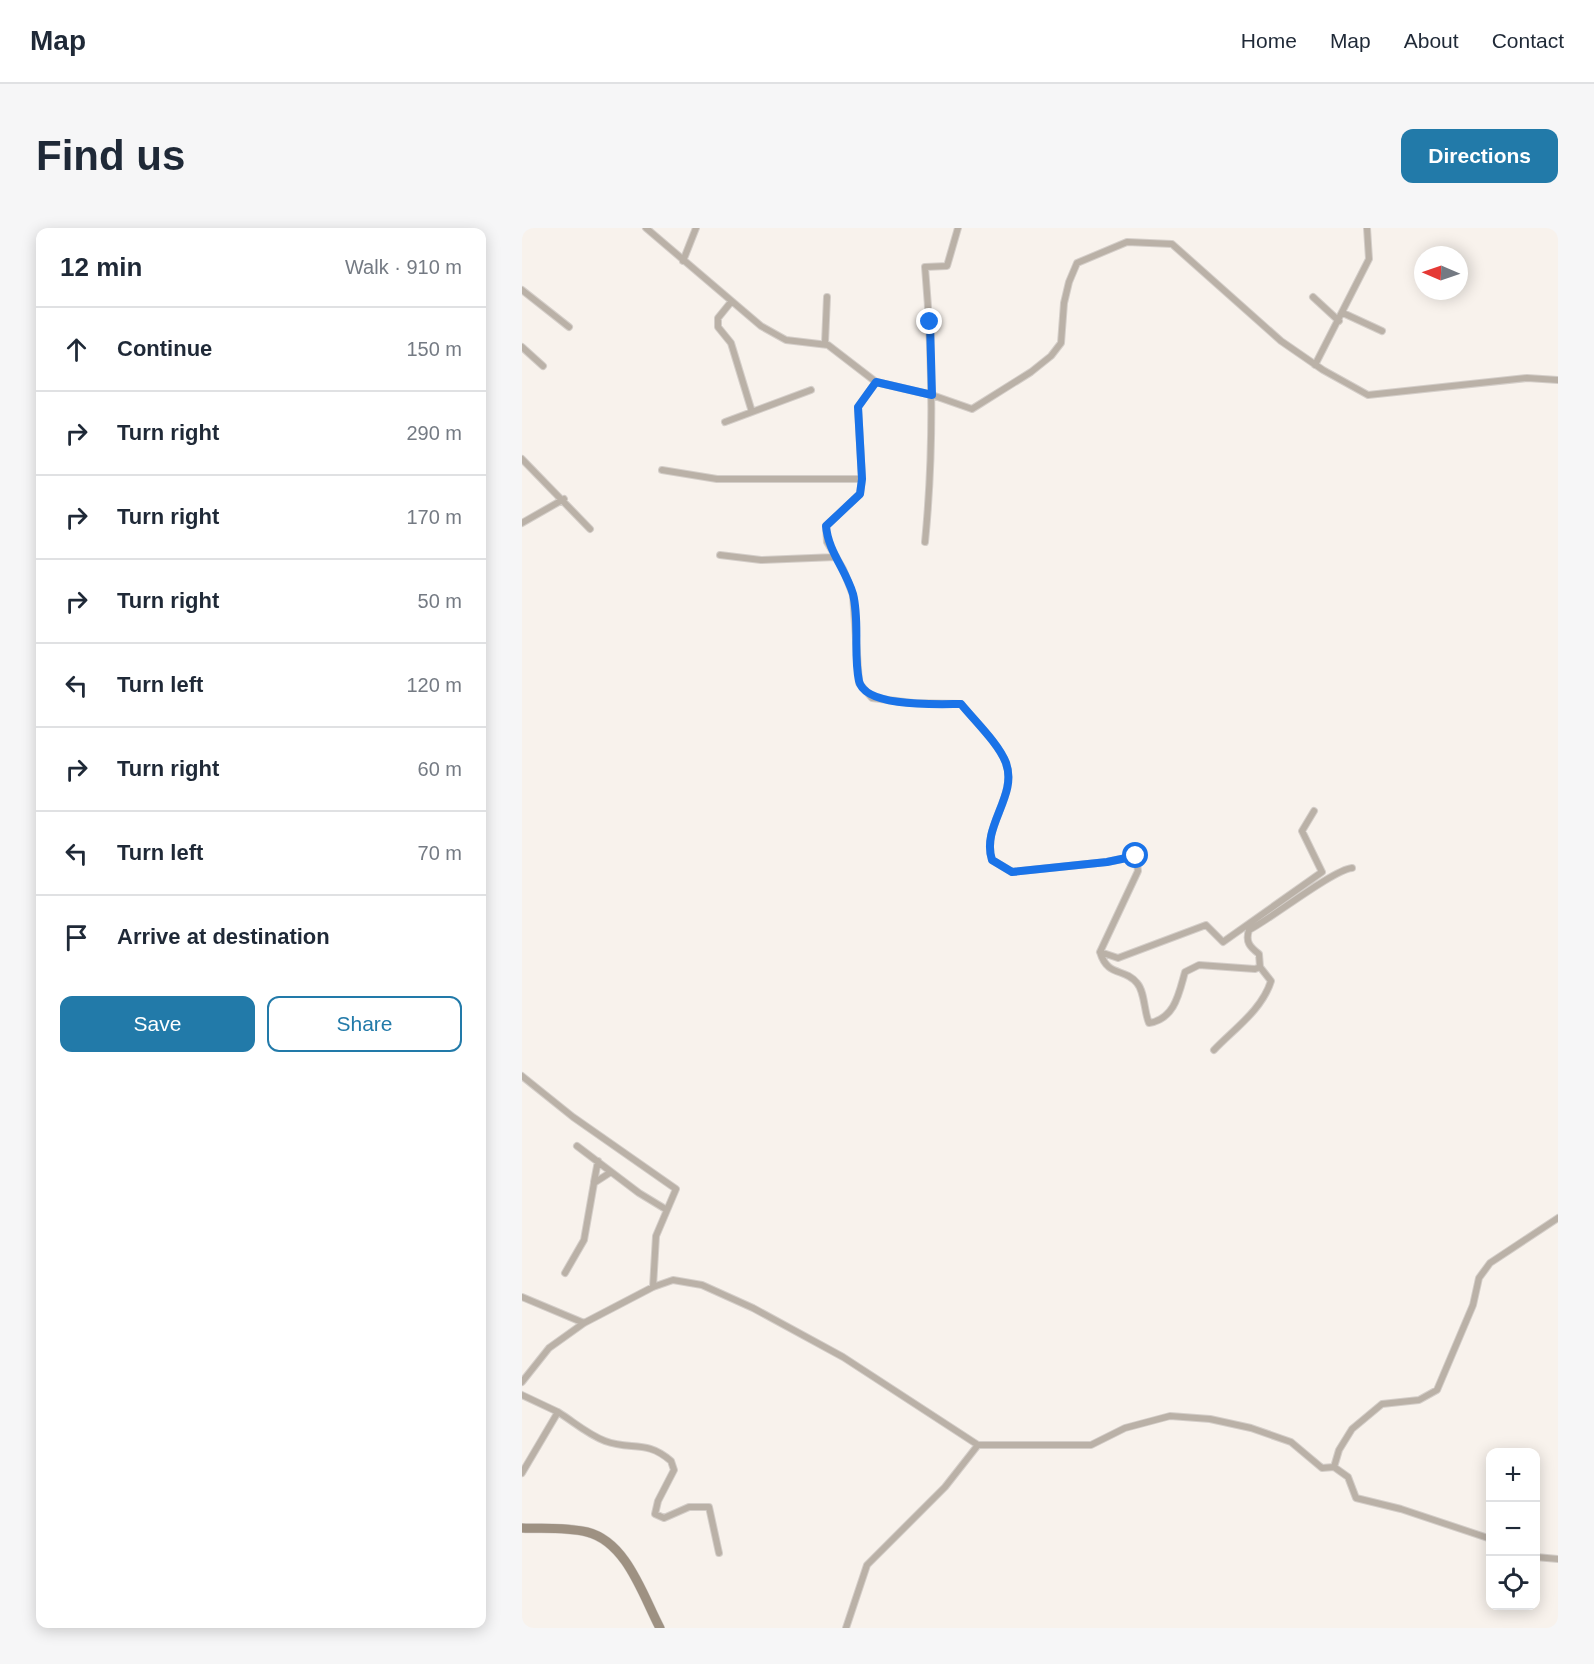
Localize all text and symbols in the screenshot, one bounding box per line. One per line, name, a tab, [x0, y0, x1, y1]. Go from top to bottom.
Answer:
text: Map	[30, 25, 86, 56]
text: Home	[1241, 29, 1297, 52]
text: Map	[1330, 29, 1371, 52]
text: About	[1404, 29, 1459, 52]
text: Contact	[1492, 29, 1564, 52]
button: Directions	[1401, 129, 1558, 183]
text: Find us	[36, 132, 185, 179]
north arrow	[1414, 246, 1468, 300]
text: 12 min	[60, 252, 142, 282]
text: Walk · 910 m	[345, 256, 462, 278]
route end	[916, 308, 942, 334]
icon: ahead	[60, 333, 93, 366]
text: Continue	[117, 336, 212, 361]
text: 150 m	[406, 338, 462, 360]
icon: right	[60, 417, 93, 450]
text: Turn right	[117, 420, 219, 445]
text: 290 m	[406, 422, 462, 444]
icon: right	[60, 501, 93, 534]
text: Turn right	[117, 504, 219, 529]
text: 170 m	[406, 506, 462, 528]
icon: right	[60, 585, 93, 618]
text: Turn right	[117, 588, 219, 613]
text: 50 m	[418, 590, 462, 612]
icon: left	[60, 669, 93, 702]
text: Turn left	[117, 672, 203, 697]
text: 120 m	[406, 674, 462, 696]
icon: right	[60, 753, 93, 786]
text: Turn right	[117, 756, 219, 781]
text: 60 m	[418, 758, 462, 780]
icon: left	[60, 837, 93, 870]
text: Turn left	[117, 840, 203, 865]
text: 70 m	[418, 842, 462, 864]
route start	[1122, 842, 1148, 868]
icon: arrive	[60, 921, 93, 954]
text: Arrive at destination	[117, 924, 330, 949]
button: Save	[60, 996, 255, 1052]
button: Share	[267, 996, 462, 1052]
map controls	[1486, 1448, 1540, 1610]
button: +	[1486, 1448, 1540, 1502]
button: −	[1486, 1502, 1540, 1556]
button: locate	[1486, 1556, 1540, 1610]

